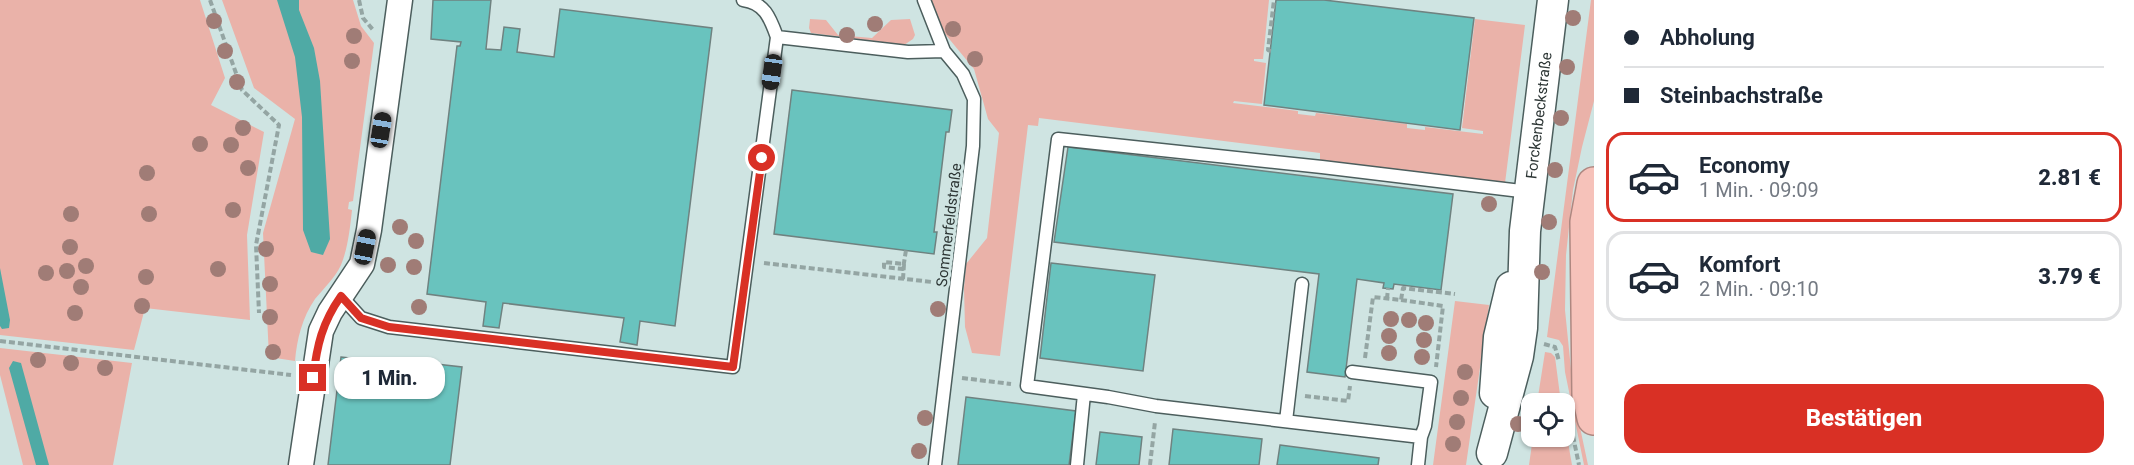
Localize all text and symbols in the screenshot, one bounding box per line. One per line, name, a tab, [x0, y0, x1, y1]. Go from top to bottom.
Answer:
text: Abholung	[1660, 25, 1755, 50]
street label: Forckenbeckstraße	[1522, 51, 1556, 180]
car	[761, 53, 783, 91]
text: Steinbachstraße	[1660, 83, 1823, 108]
car	[369, 111, 393, 149]
route start	[748, 144, 775, 171]
icon: car	[1627, 150, 1681, 204]
text: Economy	[1699, 153, 1790, 178]
street label: Sommerfeldstraße	[932, 162, 966, 288]
text: 2.81 €	[2038, 165, 2101, 190]
text: 1 Min. · 09:09	[1699, 178, 1819, 202]
car	[353, 228, 377, 266]
icon: car	[1627, 249, 1681, 303]
text: Komfort	[1699, 252, 1781, 277]
text: 3.79 €	[2038, 264, 2101, 289]
text: 2 Min. · 09:10	[1699, 277, 1819, 301]
callout: 1 Min.	[334, 357, 445, 399]
route end	[299, 364, 326, 391]
text: 1 Min.	[361, 366, 418, 390]
button: Bestätigen	[1624, 384, 2104, 453]
map controls	[1521, 393, 1575, 447]
button: locate	[1521, 393, 1575, 447]

